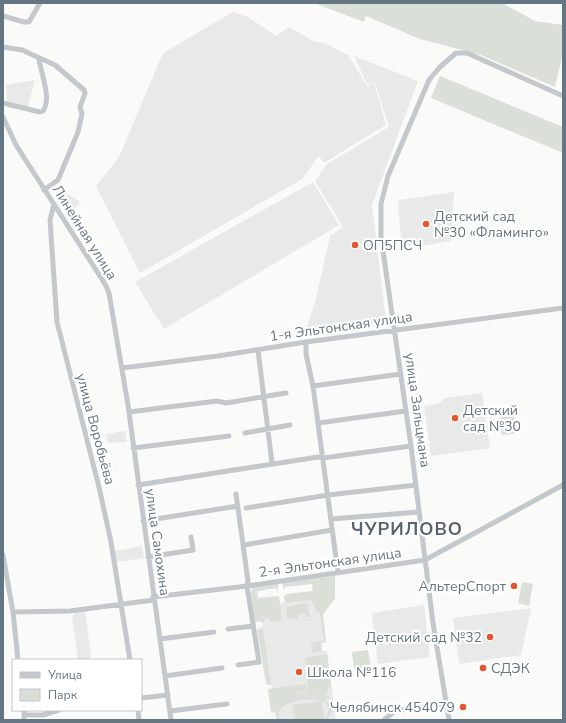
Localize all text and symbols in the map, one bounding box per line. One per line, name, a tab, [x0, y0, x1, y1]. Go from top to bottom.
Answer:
street label: Линейная улица	[48, 181, 121, 283]
place label: Детский сад №30 «Фламинго»	[434, 207, 549, 242]
marker: Детский сад №30 «Фламинго»	[421, 219, 431, 229]
place label: ОП5ПСЧ	[363, 236, 422, 255]
marker: ОП5ПСЧ	[350, 240, 360, 250]
street label: 1-я Эльтонская улица	[268, 307, 414, 346]
street label: улица Зальцмана	[400, 351, 435, 469]
street label: улица Воробьёва	[72, 371, 120, 487]
place label: Детский сад №30	[463, 401, 521, 436]
marker: Детский сад №30	[450, 413, 460, 423]
street label: улица Самохина	[141, 487, 174, 597]
district label: ЧУРИЛОВО	[351, 517, 463, 541]
street label: 2-я Эльтонская улица	[257, 543, 403, 582]
place label: АльтерСпорт	[419, 577, 507, 596]
marker: АльтерСпорт	[509, 581, 519, 591]
place label: Детский сад №32	[365, 628, 482, 647]
marker: Детский сад №32	[485, 632, 495, 642]
legend	[12, 659, 142, 711]
place label: СДЭК	[491, 659, 530, 678]
place label: Школа №116	[307, 663, 396, 682]
marker: СДЭК	[478, 663, 488, 673]
text: Улица	[47, 667, 82, 683]
marker: Школа №116	[294, 667, 304, 677]
text: Парк	[48, 687, 78, 703]
place label: Челябинск 454079	[330, 698, 455, 717]
marker: Челябинск 454079	[458, 702, 468, 712]

